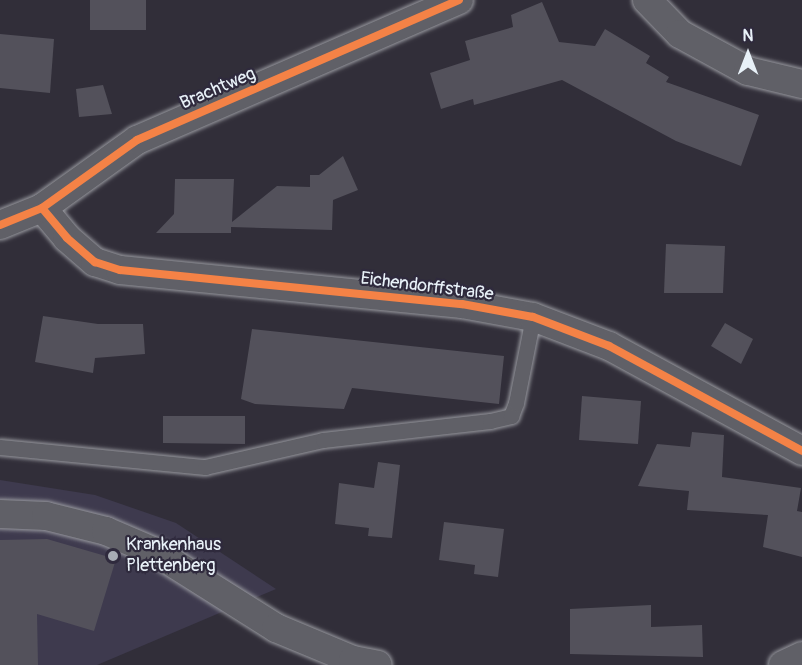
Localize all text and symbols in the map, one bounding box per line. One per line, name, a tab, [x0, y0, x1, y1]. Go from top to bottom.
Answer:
north arrow	[718, 24, 778, 84]
text: N	[743, 26, 753, 46]
street label: Brachtweg	[177, 63, 259, 115]
street label: Eichendorffstraße	[359, 268, 495, 306]
place label: Krankenhaus Plettenberg	[126, 535, 221, 578]
marker: Krankenhaus Plettenberg	[104, 547, 122, 565]

